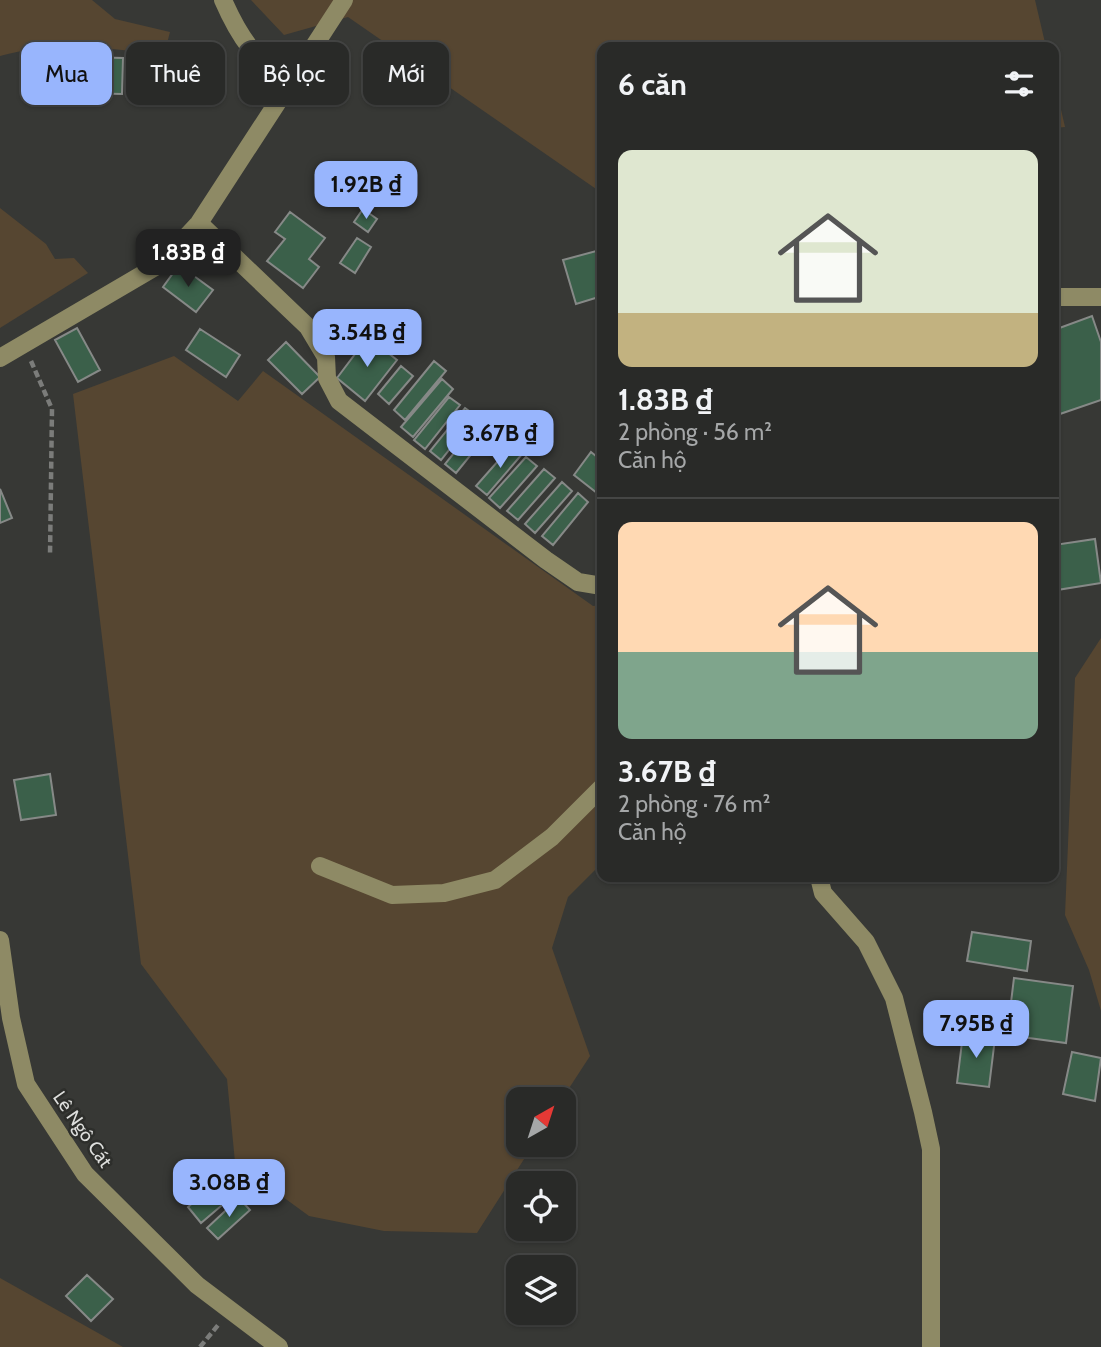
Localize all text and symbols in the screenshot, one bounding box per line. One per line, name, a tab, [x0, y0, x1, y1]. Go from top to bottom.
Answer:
chip: Mua	[21, 42, 112, 105]
chip: Thuê	[126, 42, 225, 105]
chip: Bộ lọc	[239, 42, 349, 105]
chip: Mới	[363, 42, 449, 105]
icon: filters	[1000, 65, 1038, 103]
text: 6 căn	[618, 66, 687, 103]
pin: 1.92B ₫	[301, 162, 431, 221]
text: 1.92B ₫	[330, 170, 402, 198]
icon: home	[765, 195, 891, 321]
pin: 1.83B ₫	[123, 230, 253, 289]
text: 1.83B ₫	[152, 238, 224, 266]
pin: 3.54B ₫	[302, 310, 432, 369]
text: 3.54B ₫	[329, 318, 405, 346]
text: 1.83B ₫	[618, 381, 713, 418]
pin: 3.67B ₫	[435, 410, 565, 470]
text: 2 phòng · 56 m²	[618, 418, 772, 446]
text: 3.67B ₫	[463, 419, 537, 447]
text: Căn hộ	[618, 446, 686, 474]
icon: home	[765, 567, 891, 693]
text: 3.67B ₫	[618, 753, 716, 790]
text: 2 phòng · 76 m²	[618, 790, 770, 818]
text: Căn hộ	[618, 818, 686, 846]
pin: 7.95B ₫	[911, 1000, 1041, 1060]
text: 7.95B ₫	[939, 1009, 1013, 1037]
street label: Lê Ngô Cát	[48, 1087, 117, 1172]
north arrow	[506, 1087, 576, 1157]
map controls	[506, 1087, 576, 1325]
pin: 3.08B ₫	[164, 1160, 294, 1219]
text: 3.08B ₫	[189, 1168, 269, 1196]
button: locate	[506, 1171, 576, 1241]
button: layers	[506, 1255, 576, 1325]

